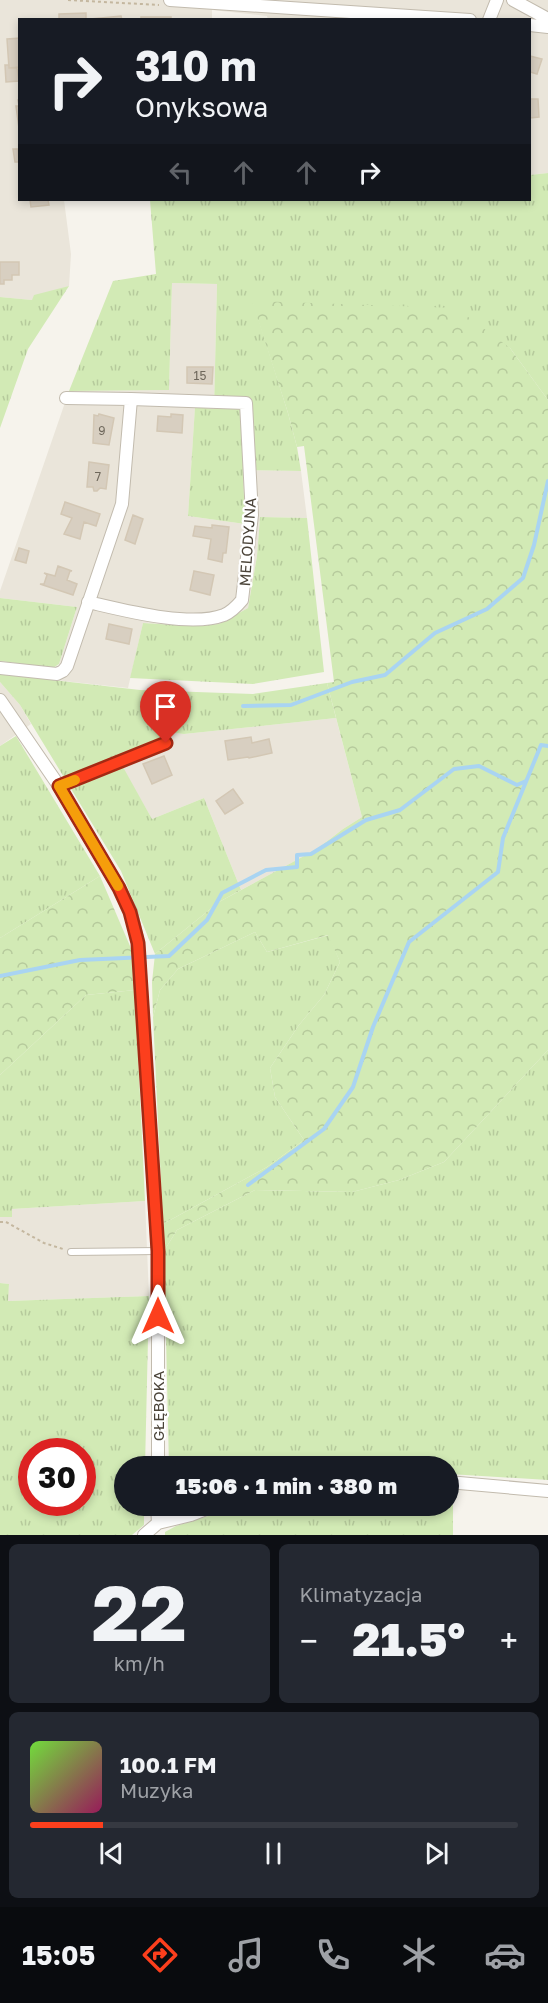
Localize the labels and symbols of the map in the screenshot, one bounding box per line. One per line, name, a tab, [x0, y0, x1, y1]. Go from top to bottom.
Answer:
house number: 15	[194, 368, 206, 383]
house number: 9	[98, 423, 106, 438]
house number: 7	[95, 469, 101, 484]
street label: MELODYJNA	[235, 497, 259, 587]
pin	[140, 681, 191, 743]
position arrow	[126, 1284, 190, 1348]
street label: GŁĘBOKA	[149, 1371, 167, 1441]
speed limit sign: 30	[18, 1438, 96, 1516]

